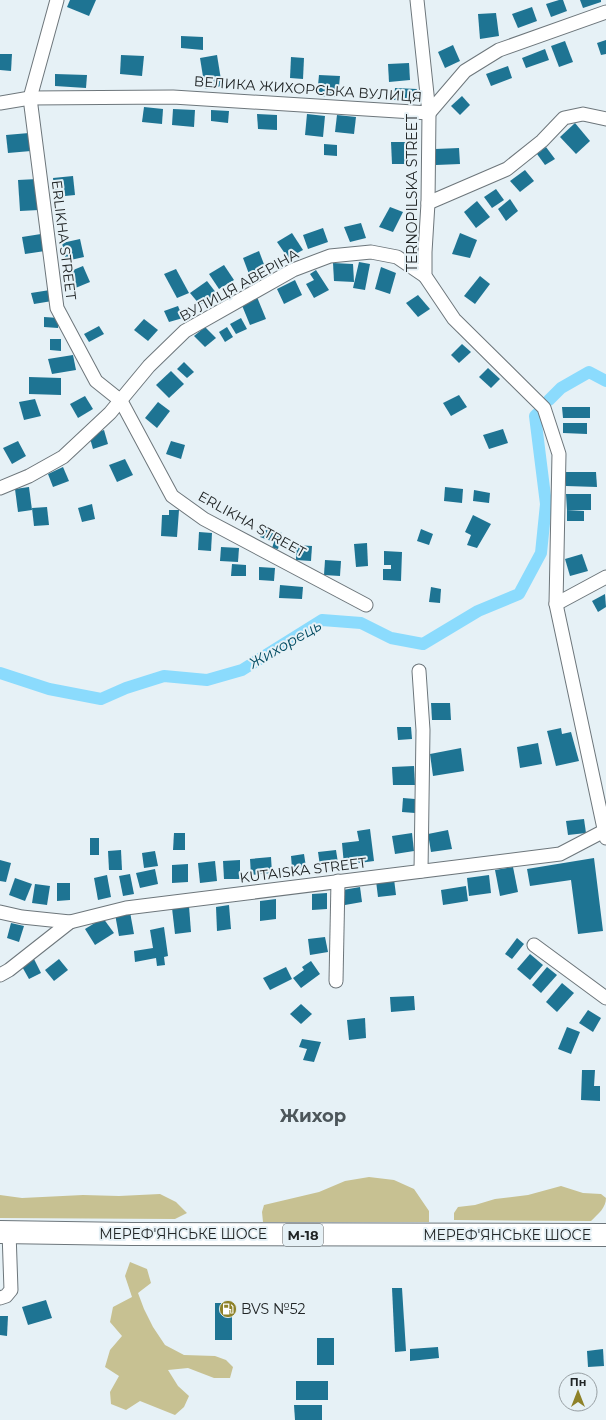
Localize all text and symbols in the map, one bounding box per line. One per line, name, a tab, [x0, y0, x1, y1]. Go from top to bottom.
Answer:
street label: ВЕЛИКА ЖИХОРСЬКА ВУЛИЦЯ	[193, 72, 423, 106]
street label: TERNOPILSKA STREET	[403, 114, 421, 272]
street label: ERLIKHA STREET	[48, 179, 80, 301]
street label: ВУЛИЦЯ АВЕРІНА	[176, 244, 302, 325]
street label: ERLIKHA STREET	[195, 487, 309, 561]
water label: Жихорець	[244, 616, 325, 673]
street label: KUTAISKA STREET	[238, 853, 368, 887]
district label: Жихор	[280, 1105, 346, 1127]
road number: М-18	[283, 1224, 323, 1246]
street label: МЕРЕФ'ЯНСЬКЕ ШОСЕ	[99, 1225, 267, 1243]
street label: МЕРЕФ'ЯНСЬКЕ ШОСЕ	[423, 1226, 591, 1244]
fuel station icon: BVS №52	[218, 1299, 238, 1319]
place label: BVS №52	[241, 1300, 306, 1318]
north arrow	[558, 1372, 598, 1412]
text: Пн	[570, 1375, 586, 1389]

